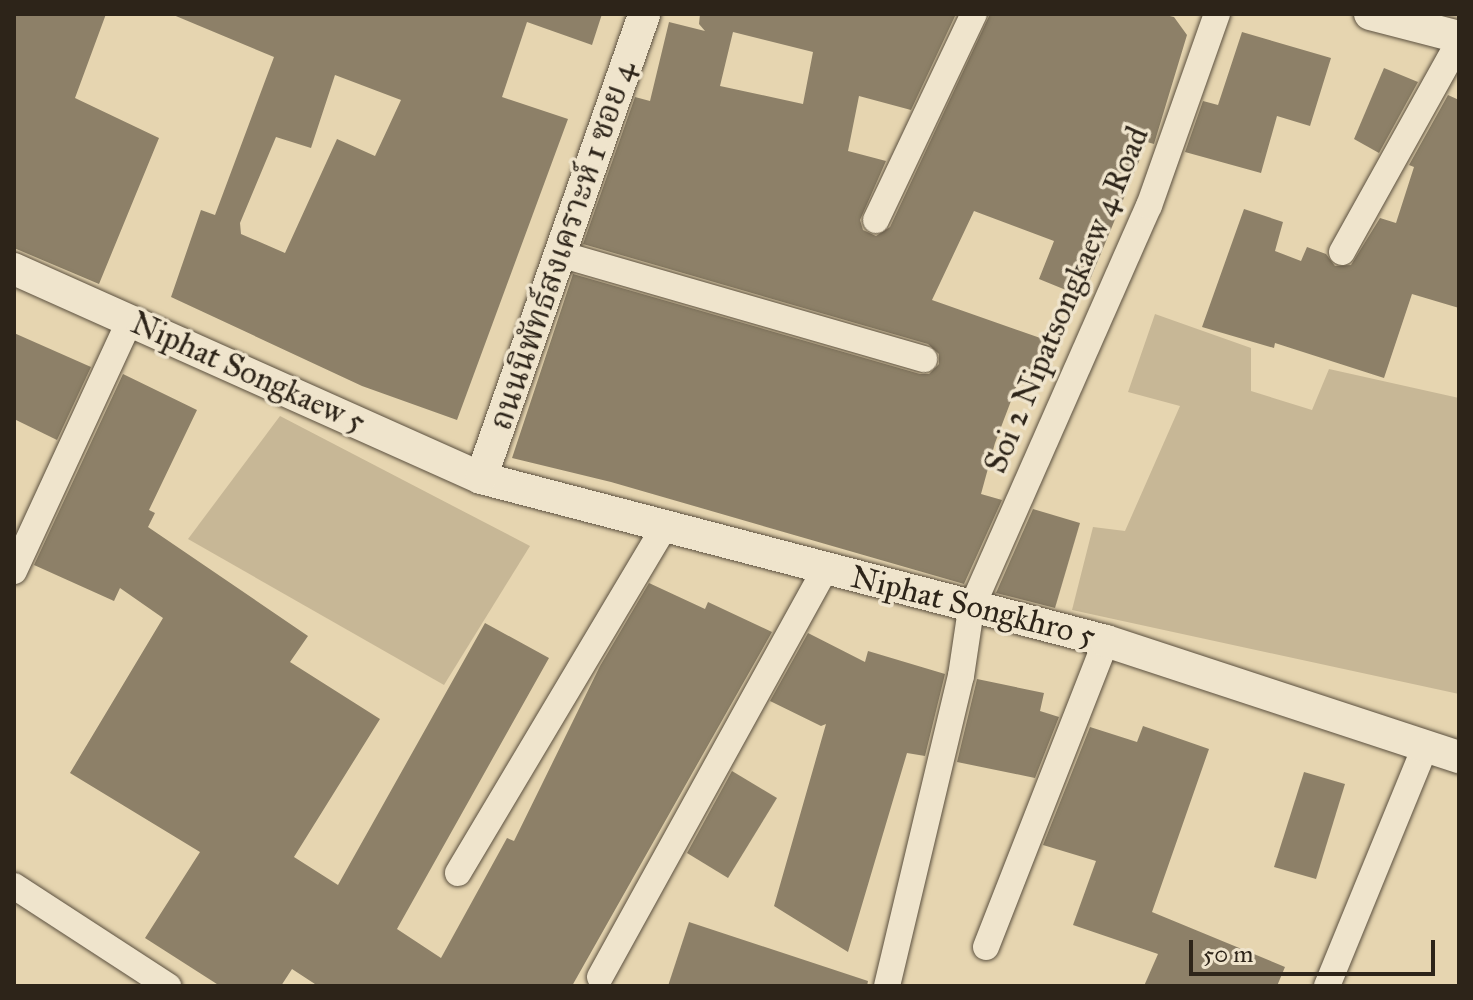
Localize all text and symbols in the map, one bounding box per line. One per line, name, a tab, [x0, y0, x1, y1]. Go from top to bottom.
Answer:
street label: ถนนนิพัทธ์สงเคราะห์ 1 ซอย 4	[482, 57, 644, 435]
street label: Soi 2 Nipatsongkaew 4 Road	[977, 121, 1157, 479]
street label: Niphat Songkaew 5	[125, 304, 371, 442]
street label: Niphat Songkhro 5	[847, 558, 1099, 656]
scale bar	[1193, 924, 1439, 974]
text: 50 m	[1203, 939, 1253, 969]

